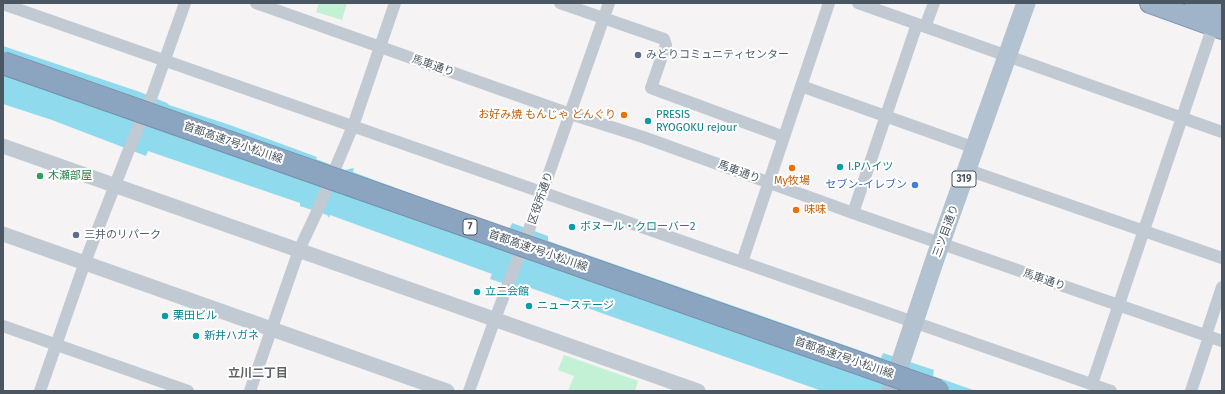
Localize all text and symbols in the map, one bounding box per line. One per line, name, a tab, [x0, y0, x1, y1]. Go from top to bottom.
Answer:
place label: みどりコミュニティセンター	[646, 48, 789, 62]
marker: みどりコミュニティセンター	[633, 50, 643, 60]
street label: 馬車通り	[410, 53, 456, 79]
place label: お好み焼 もんじゃ どんぐり	[478, 108, 616, 122]
place label: PRESIS RYOGOKU rejour	[656, 108, 737, 134]
marker: お好み焼 もんじゃ どんぐり	[619, 110, 629, 120]
marker: PRESIS RYOGOKU rejour	[643, 116, 653, 126]
street label: 首都高速7号小松川線	[182, 120, 284, 166]
street label: 馬車通り	[716, 158, 762, 186]
place label: I.Pハイツ	[848, 160, 893, 174]
marker: I.Pハイツ	[835, 162, 845, 172]
marker: My牧場	[787, 163, 797, 173]
place label: 木瀬部屋	[48, 169, 92, 183]
street label: 区役所通り	[526, 170, 556, 226]
marker: 木瀬部屋	[35, 171, 45, 181]
road number: 319	[952, 171, 976, 187]
place label: My牧場	[774, 174, 810, 188]
place label: セブン-イレブン	[826, 178, 907, 192]
marker: セブン-イレブン	[910, 180, 920, 190]
place label: 味味	[804, 203, 826, 217]
street label: 三ツ目通り	[930, 203, 962, 259]
marker: 味味	[791, 205, 801, 215]
road number: 7	[463, 219, 477, 235]
place label: ボヌール・クローバー2	[580, 220, 695, 234]
marker: ボヌール・クローバー2	[567, 222, 577, 232]
place label: 三井のリパーク	[84, 228, 161, 242]
street label: 首都高速7号小松川線	[487, 228, 589, 274]
marker: 三井のリパーク	[71, 230, 81, 240]
street label: 馬車通り	[1021, 267, 1067, 293]
place label: 立二会館	[485, 285, 529, 299]
marker: 立二会館	[472, 287, 482, 297]
place label: ニューステージ	[537, 299, 614, 313]
marker: ニューステージ	[524, 301, 534, 311]
place label: 栗田ビル	[173, 309, 217, 323]
marker: 栗田ビル	[160, 311, 170, 321]
place label: 新井ハガネ	[204, 329, 259, 343]
marker: 新井ハガネ	[191, 331, 201, 341]
street label: 首都高速7号小松川線	[793, 335, 895, 381]
district label: 立川二丁目	[228, 367, 288, 381]

